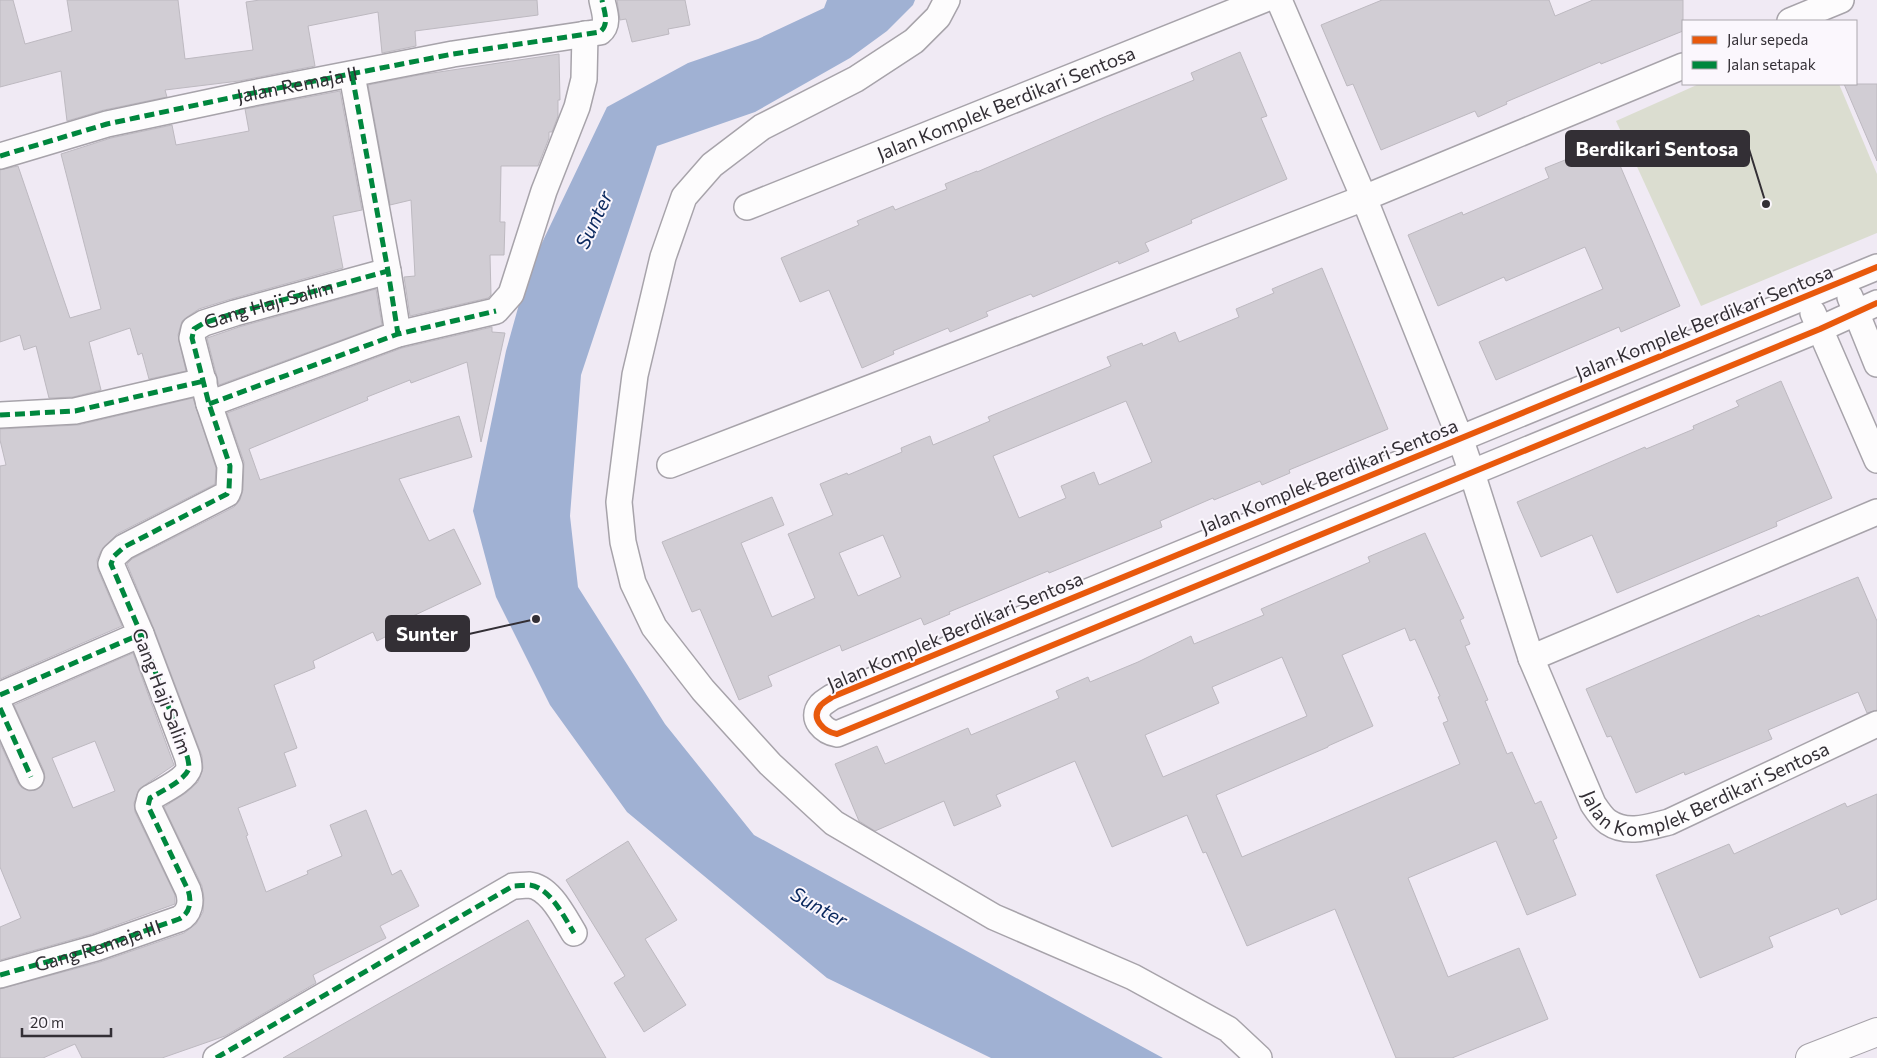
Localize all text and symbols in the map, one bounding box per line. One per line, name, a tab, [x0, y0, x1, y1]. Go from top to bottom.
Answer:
legend	[1682, 20, 1857, 85]
text: Jalur sepeda	[1727, 30, 1808, 48]
street label: Jalan Komplek Berdikari Sentosa	[873, 41, 1138, 165]
text: Jalan setapak	[1727, 55, 1816, 73]
street label: Jalan Remaja II	[235, 61, 359, 107]
callout: Berdikari Sentosa	[1566, 131, 1749, 166]
text: Berdikari Sentosa	[1576, 136, 1738, 160]
water label: Sunter	[569, 186, 617, 252]
street label: Jalan Komplek Berdikari Sentosa	[1572, 259, 1836, 384]
street label: Gang Haji Salim	[201, 275, 336, 333]
street label: Jalan Komplek Berdikari Sentosa	[1197, 413, 1461, 538]
street label: Jalan Komplek Berdikari Sentosa	[823, 566, 1086, 695]
callout: Sunter	[386, 616, 469, 651]
text: Sunter	[396, 621, 458, 645]
street label: Gang Haji Salim	[128, 624, 197, 757]
street label: Jalan Komplek Berdikari Sentosa	[1577, 736, 1833, 840]
water label: Sunter	[787, 881, 853, 932]
street label: Gang Remaja III	[32, 914, 164, 976]
scale bar	[22, 1006, 111, 1038]
text: 20 m	[30, 1013, 64, 1031]

